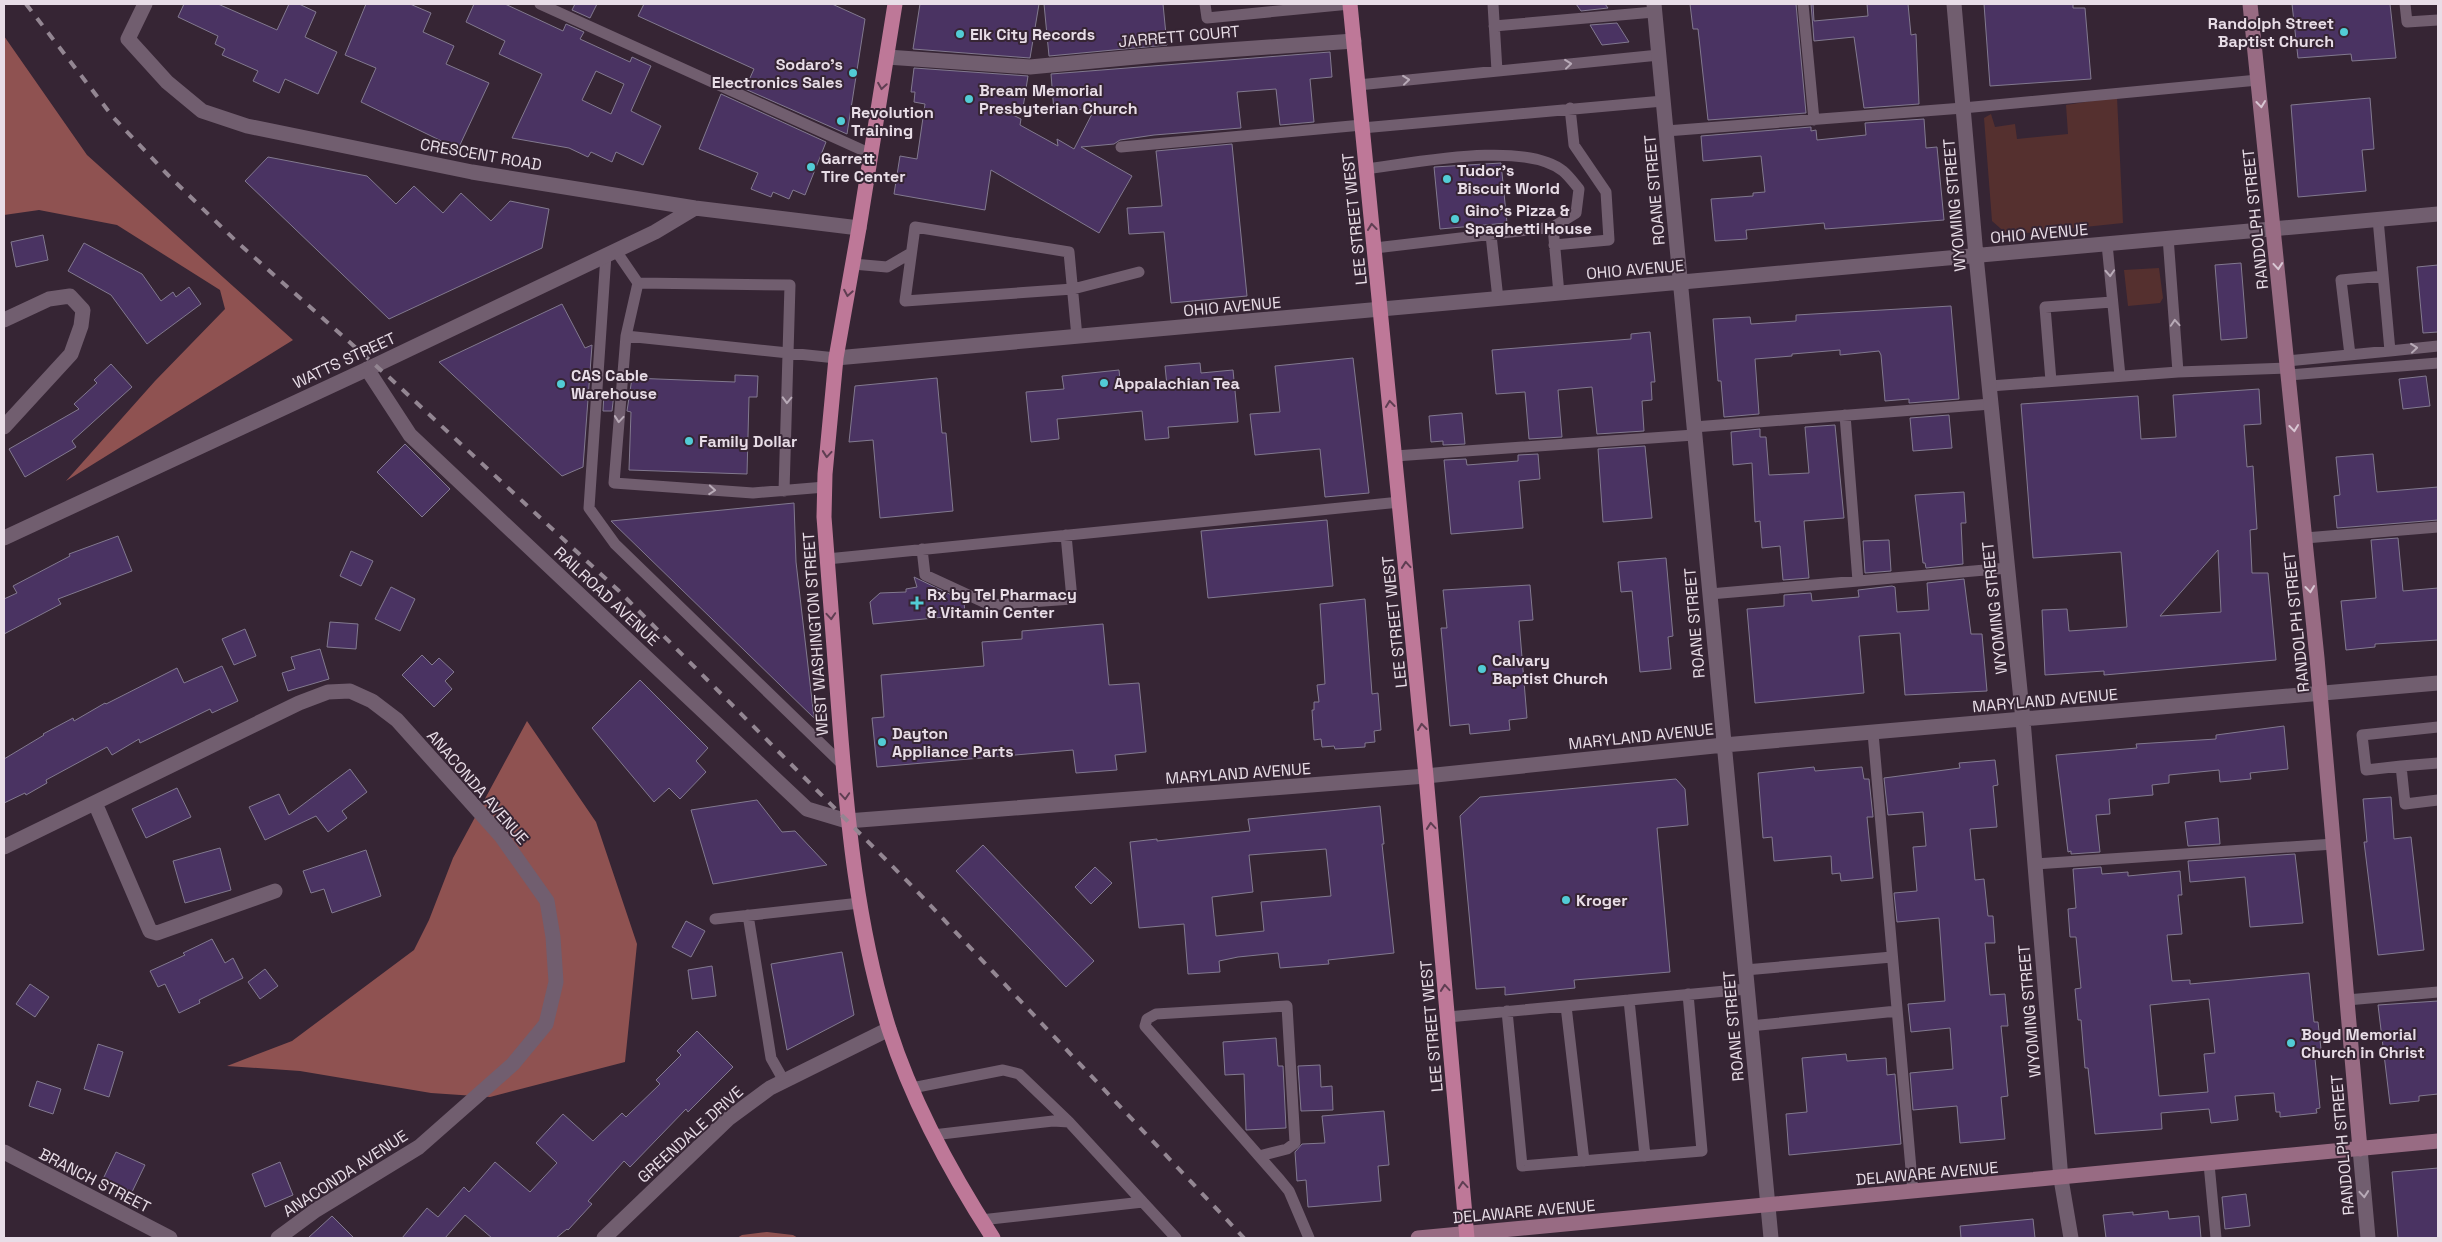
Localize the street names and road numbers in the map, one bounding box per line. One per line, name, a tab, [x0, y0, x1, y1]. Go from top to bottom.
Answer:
street label: JARRETT COURT	[1117, 21, 1241, 52]
street label: CRESCENT ROAD	[418, 133, 544, 176]
street label: ROANE STREET	[1639, 134, 1670, 246]
street label: WYOMING STREET	[1938, 138, 1971, 272]
street label: RANDOLPH STREET	[2238, 148, 2273, 290]
street label: LEE STREET WEST	[1337, 152, 1372, 286]
street label: OHIO AVENUE	[1989, 219, 2089, 248]
street label: OHIO AVENUE	[1585, 255, 1685, 284]
street label: OHIO AVENUE	[1182, 292, 1282, 321]
street label: WATTS STREET	[289, 327, 399, 393]
street label: WEST WASHINGTON STREET	[798, 531, 833, 737]
street label: WYOMING STREET	[1977, 541, 2012, 675]
street label: RAILROAD AVENUE	[550, 542, 664, 651]
street label: RANDOLPH STREET	[2279, 551, 2314, 693]
street label: LEE STREET WEST	[1377, 555, 1412, 689]
street label: ROANE STREET	[1679, 567, 1710, 679]
street label: MARYLAND AVENUE	[1971, 684, 2119, 717]
street label: MARYLAND AVENUE	[1567, 718, 1715, 755]
street label: ANACONDA AVENUE	[422, 726, 533, 849]
street label: MARYLAND AVENUE	[1165, 758, 1312, 789]
street label: WYOMING STREET	[2013, 944, 2046, 1078]
street label: LEE STREET WEST	[1415, 959, 1448, 1093]
street label: ROANE STREET	[1718, 970, 1749, 1082]
street label: RANDOLPH STREET	[2326, 1074, 2359, 1216]
street label: GREENDALE DRIVE	[633, 1081, 748, 1187]
street label: ANACONDA AVENUE	[279, 1125, 412, 1222]
street label: BRANCH STREET	[35, 1143, 154, 1218]
street label: DELAWARE AVENUE	[1855, 1157, 1999, 1190]
street label: DELAWARE AVENUE	[1452, 1195, 1596, 1228]

